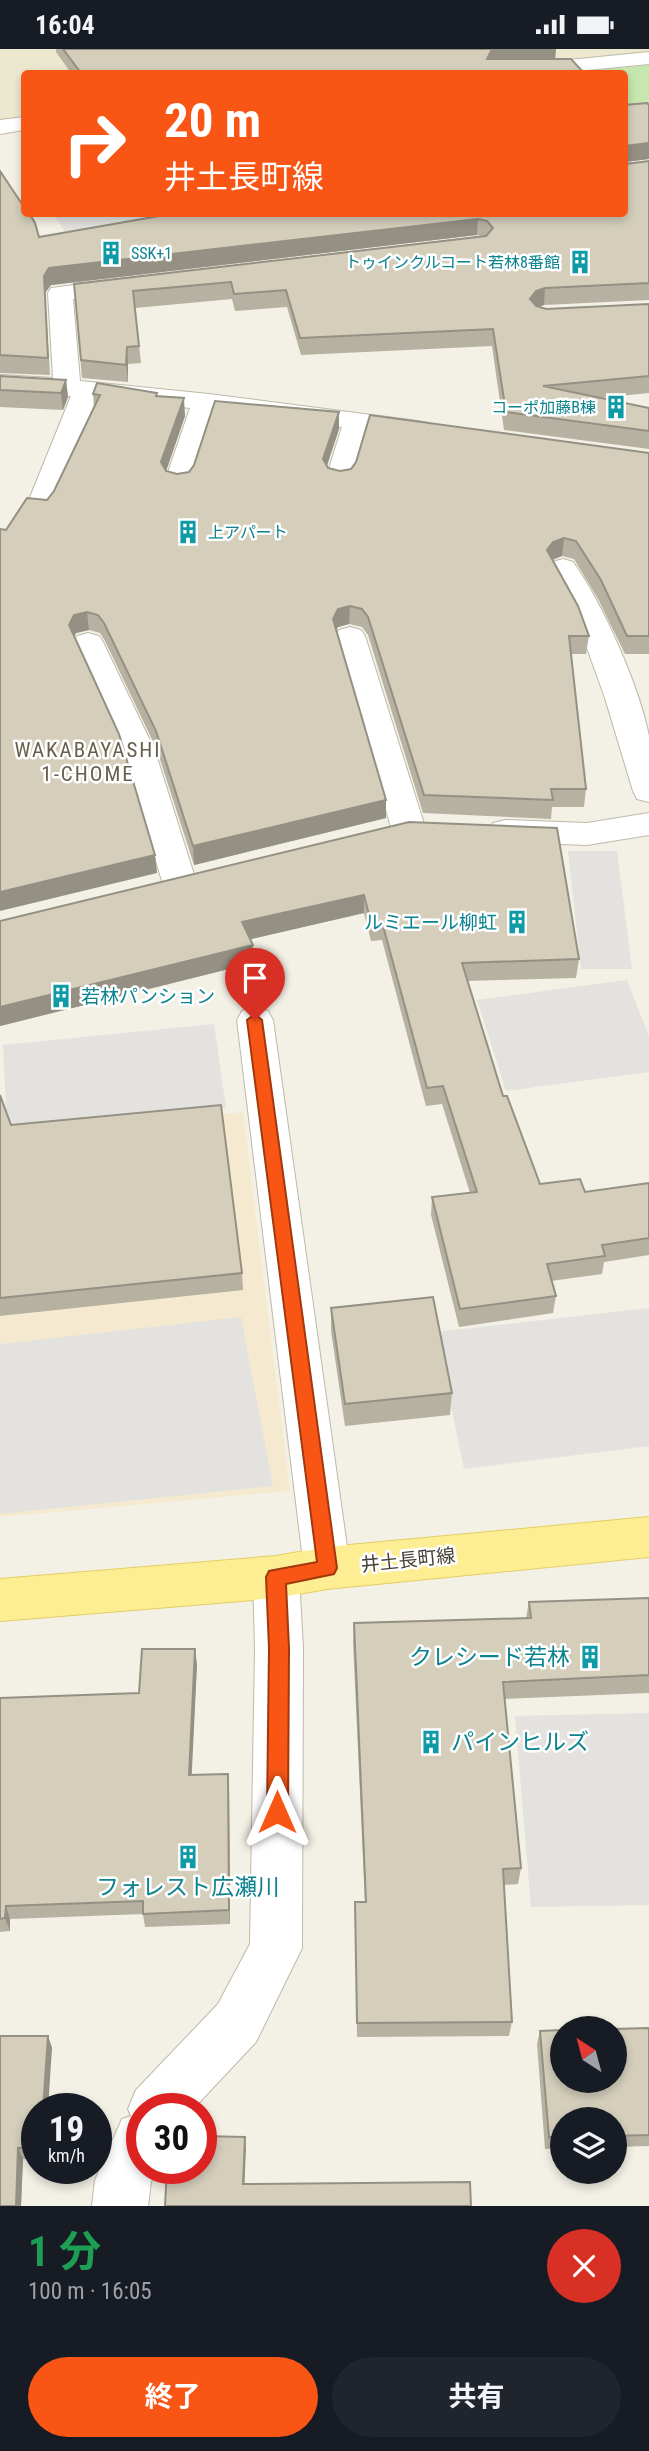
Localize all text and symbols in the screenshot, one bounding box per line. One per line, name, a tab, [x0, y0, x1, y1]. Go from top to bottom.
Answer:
text: 16:04	[35, 10, 95, 40]
text: 20 m	[164, 92, 261, 149]
icon: right	[49, 98, 140, 189]
text: 井土長町線	[164, 158, 324, 196]
building icon: SSK+1	[97, 239, 125, 267]
place label: SSK+1	[131, 244, 172, 263]
building icon: トゥインクルコート若林8番館	[566, 248, 594, 276]
place label: トゥインクルコート若林8番館	[345, 253, 560, 272]
building icon: コーポ加藤B棟	[602, 393, 630, 421]
place label: コーポ加藤B棟	[491, 398, 596, 417]
building icon: 上アパート	[174, 518, 202, 546]
place label: 上アパート	[208, 523, 288, 542]
district label: WAKABAYASHI 1-CHOME	[14, 738, 162, 786]
building icon: ルミエール柳虹	[503, 908, 531, 936]
place label: ルミエール柳虹	[364, 911, 497, 934]
pin	[225, 948, 285, 1020]
icon: arrive	[236, 959, 274, 997]
building icon: 若林パンション	[47, 982, 75, 1010]
place label: 若林パンション	[81, 985, 215, 1008]
street label: 井土長町線	[360, 1544, 456, 1576]
building icon: クレシード若林	[576, 1643, 604, 1671]
place label: クレシード若林	[409, 1644, 570, 1671]
building icon: パインヒルズ	[417, 1728, 445, 1756]
place label: パインヒルズ	[451, 1729, 589, 1756]
position arrow	[240, 1775, 314, 1849]
building icon: フォレスト広瀬川	[174, 1843, 202, 1871]
place label: フォレスト広瀬川	[96, 1874, 280, 1901]
north arrow	[550, 2016, 626, 2093]
map controls	[550, 2016, 627, 2184]
speed limit sign: 30	[126, 2093, 217, 2184]
button: layers	[550, 2107, 627, 2184]
text: 19	[49, 2109, 84, 2150]
text: km/h	[48, 2145, 85, 2166]
text: 1 分	[28, 2227, 101, 2276]
button: close	[547, 2229, 621, 2303]
text: 100 m · 16:05	[28, 2278, 152, 2305]
button: 終了	[28, 2357, 318, 2437]
button: 共有	[332, 2357, 621, 2437]

